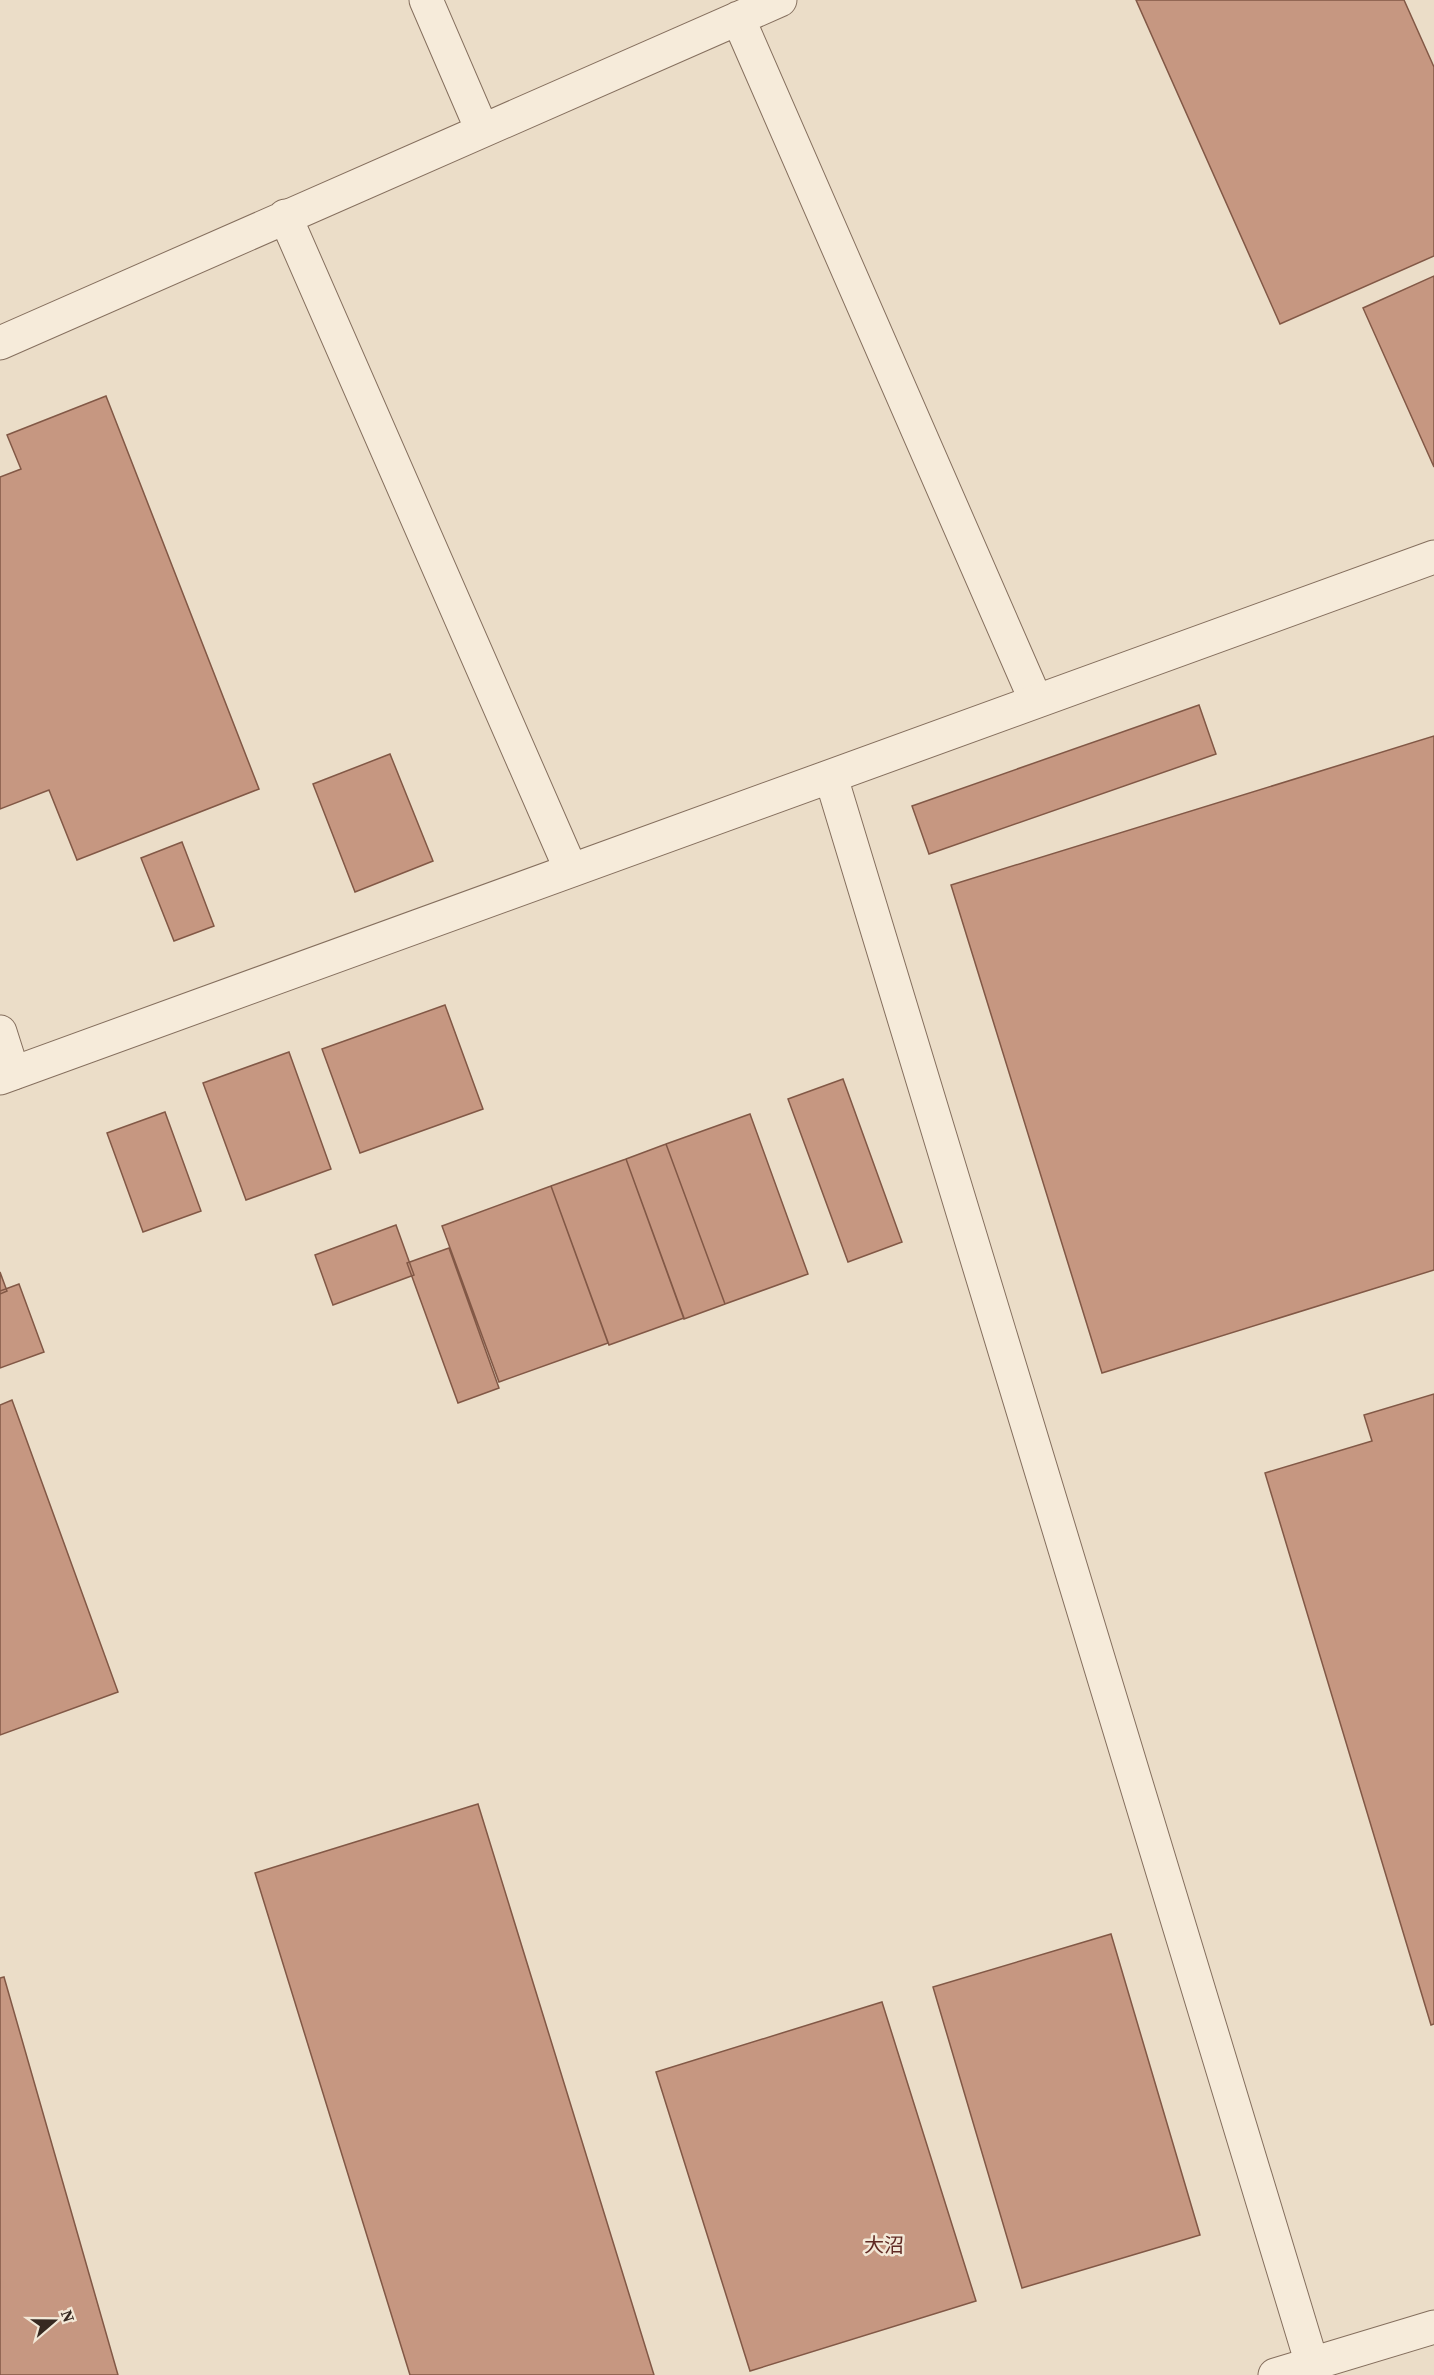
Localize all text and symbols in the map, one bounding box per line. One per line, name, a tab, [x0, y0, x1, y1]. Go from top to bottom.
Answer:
district label: 大沼	[864, 2231, 904, 2259]
north arrow	[24, 2291, 84, 2351]
text: N	[56, 2307, 81, 2325]

